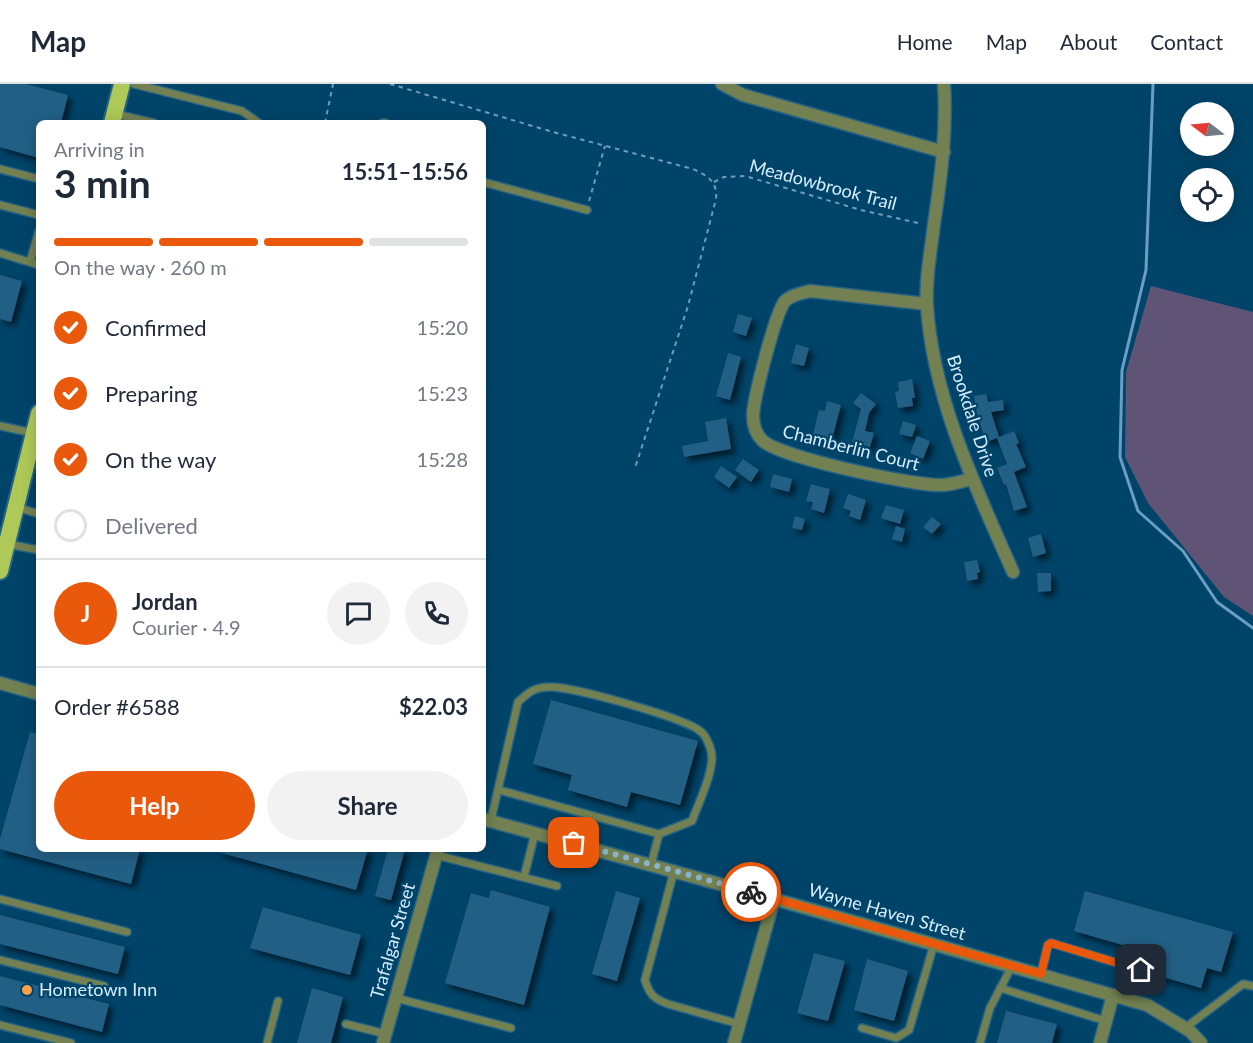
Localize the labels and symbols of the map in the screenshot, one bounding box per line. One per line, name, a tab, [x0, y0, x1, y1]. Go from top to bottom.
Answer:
north arrow	[1180, 102, 1234, 156]
street label: Meadowbrook Trail	[747, 154, 899, 214]
street label: Brookdale Drive	[943, 352, 1003, 479]
street label: Chamberlin Court	[781, 419, 922, 475]
pin	[548, 817, 599, 868]
courier	[721, 862, 781, 922]
street label: Wayne Haven Street	[806, 878, 969, 944]
street label: Trafalgar Street	[365, 880, 419, 1001]
pin	[1115, 944, 1166, 995]
place label: Hometown Inn	[39, 978, 157, 1000]
marker: Hometown Inn	[20, 983, 34, 997]

